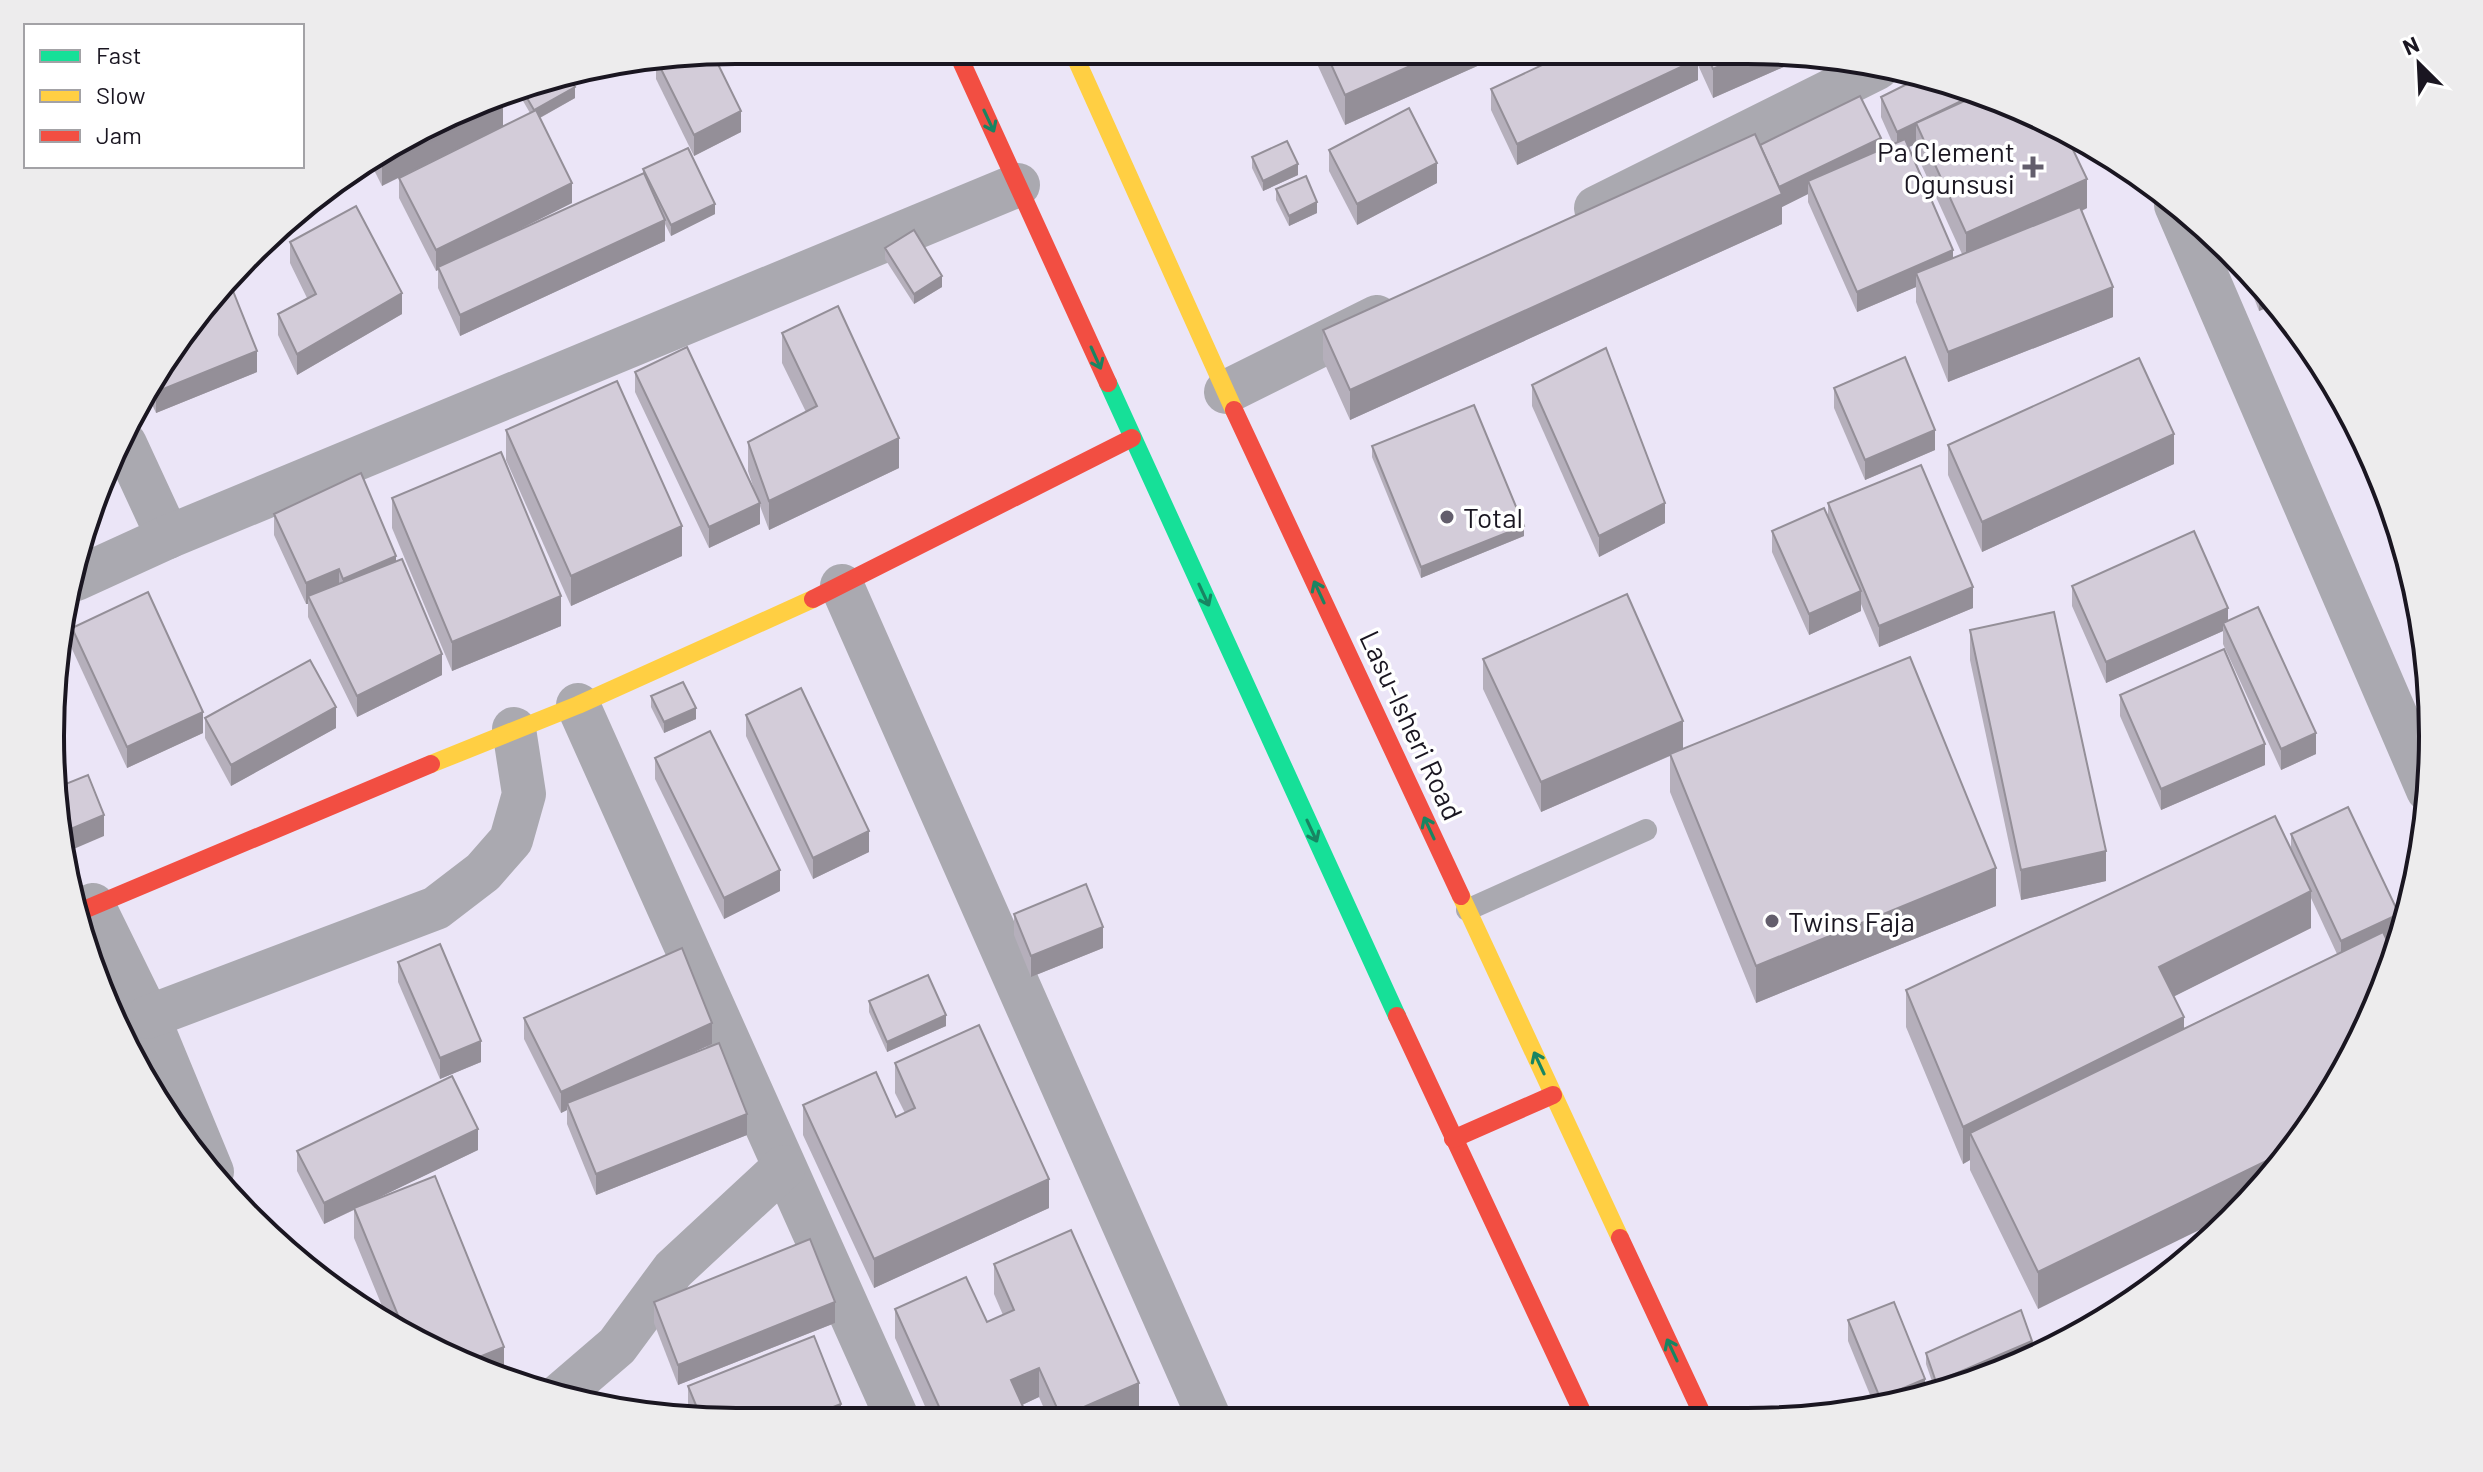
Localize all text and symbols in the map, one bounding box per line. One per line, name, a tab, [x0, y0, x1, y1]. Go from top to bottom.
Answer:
legend	[24, 24, 304, 168]
north arrow	[2379, 24, 2459, 104]
text: N	[2398, 30, 2422, 60]
text: Fast	[96, 40, 141, 69]
text: Slow	[96, 80, 145, 109]
one-way arrow	[982, 109, 997, 133]
text: Jam	[96, 120, 142, 149]
place label: Pa Clement Ogunsusi	[1877, 134, 2015, 200]
marker: Pa Clement Ogunsusi	[2022, 156, 2044, 178]
one-way arrow	[1089, 346, 1104, 370]
place label: Total	[1463, 500, 1523, 534]
marker: Total	[1438, 508, 1456, 526]
one-way arrow	[1311, 580, 1326, 604]
one-way arrow	[1197, 582, 1212, 606]
street label: Lasu-Isheri Road	[1353, 625, 1471, 825]
one-way arrow	[1421, 816, 1436, 840]
one-way arrow	[1305, 819, 1320, 843]
place label: Twins Faja	[1788, 904, 1915, 938]
marker: Twins Faja	[1763, 912, 1781, 930]
one-way arrow	[1531, 1052, 1546, 1076]
one-way arrow	[1664, 1338, 1679, 1362]

